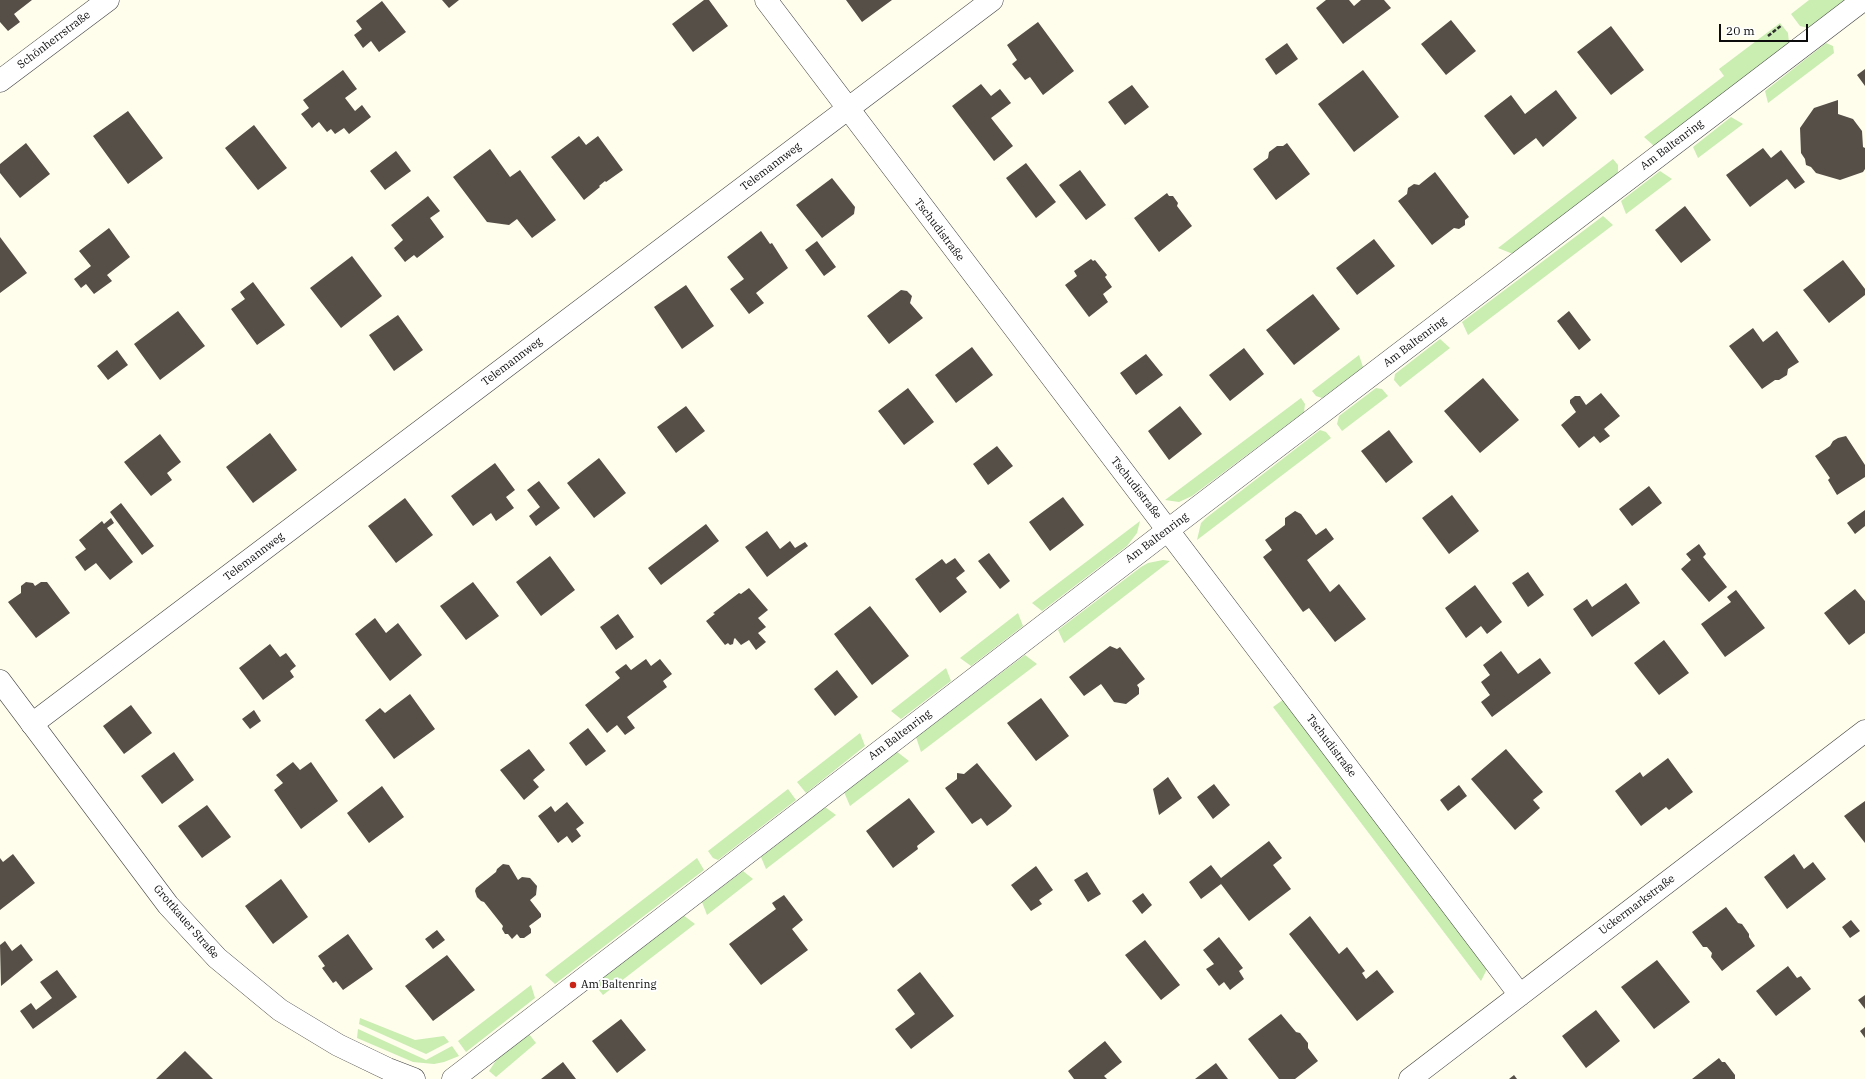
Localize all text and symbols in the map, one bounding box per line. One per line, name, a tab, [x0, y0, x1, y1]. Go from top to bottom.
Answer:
street label: Schönherrstraße	[15, 8, 93, 72]
scale bar	[1721, 16, 1810, 42]
text: 20 m	[1726, 23, 1755, 38]
street label: Am Baltenring	[1638, 117, 1706, 173]
street label: Telemannweg	[738, 140, 804, 194]
street label: Tschudistraße	[911, 196, 967, 264]
street label: Am Baltenring	[1381, 314, 1449, 370]
street label: Telemannweg	[479, 335, 545, 389]
street label: Tschudistraße	[1108, 454, 1164, 522]
street label: Am Baltenring	[1123, 510, 1191, 566]
street label: Telemannweg	[221, 530, 287, 584]
street label: Am Baltenring	[866, 707, 934, 763]
street label: Tschudistraße	[1303, 712, 1359, 780]
street label: Uckermarkstraße	[1597, 872, 1677, 938]
street label: Grottkauer Straße	[150, 882, 222, 962]
place label: Am Baltenring	[581, 978, 656, 992]
marker: Am Baltenring	[568, 980, 578, 990]

